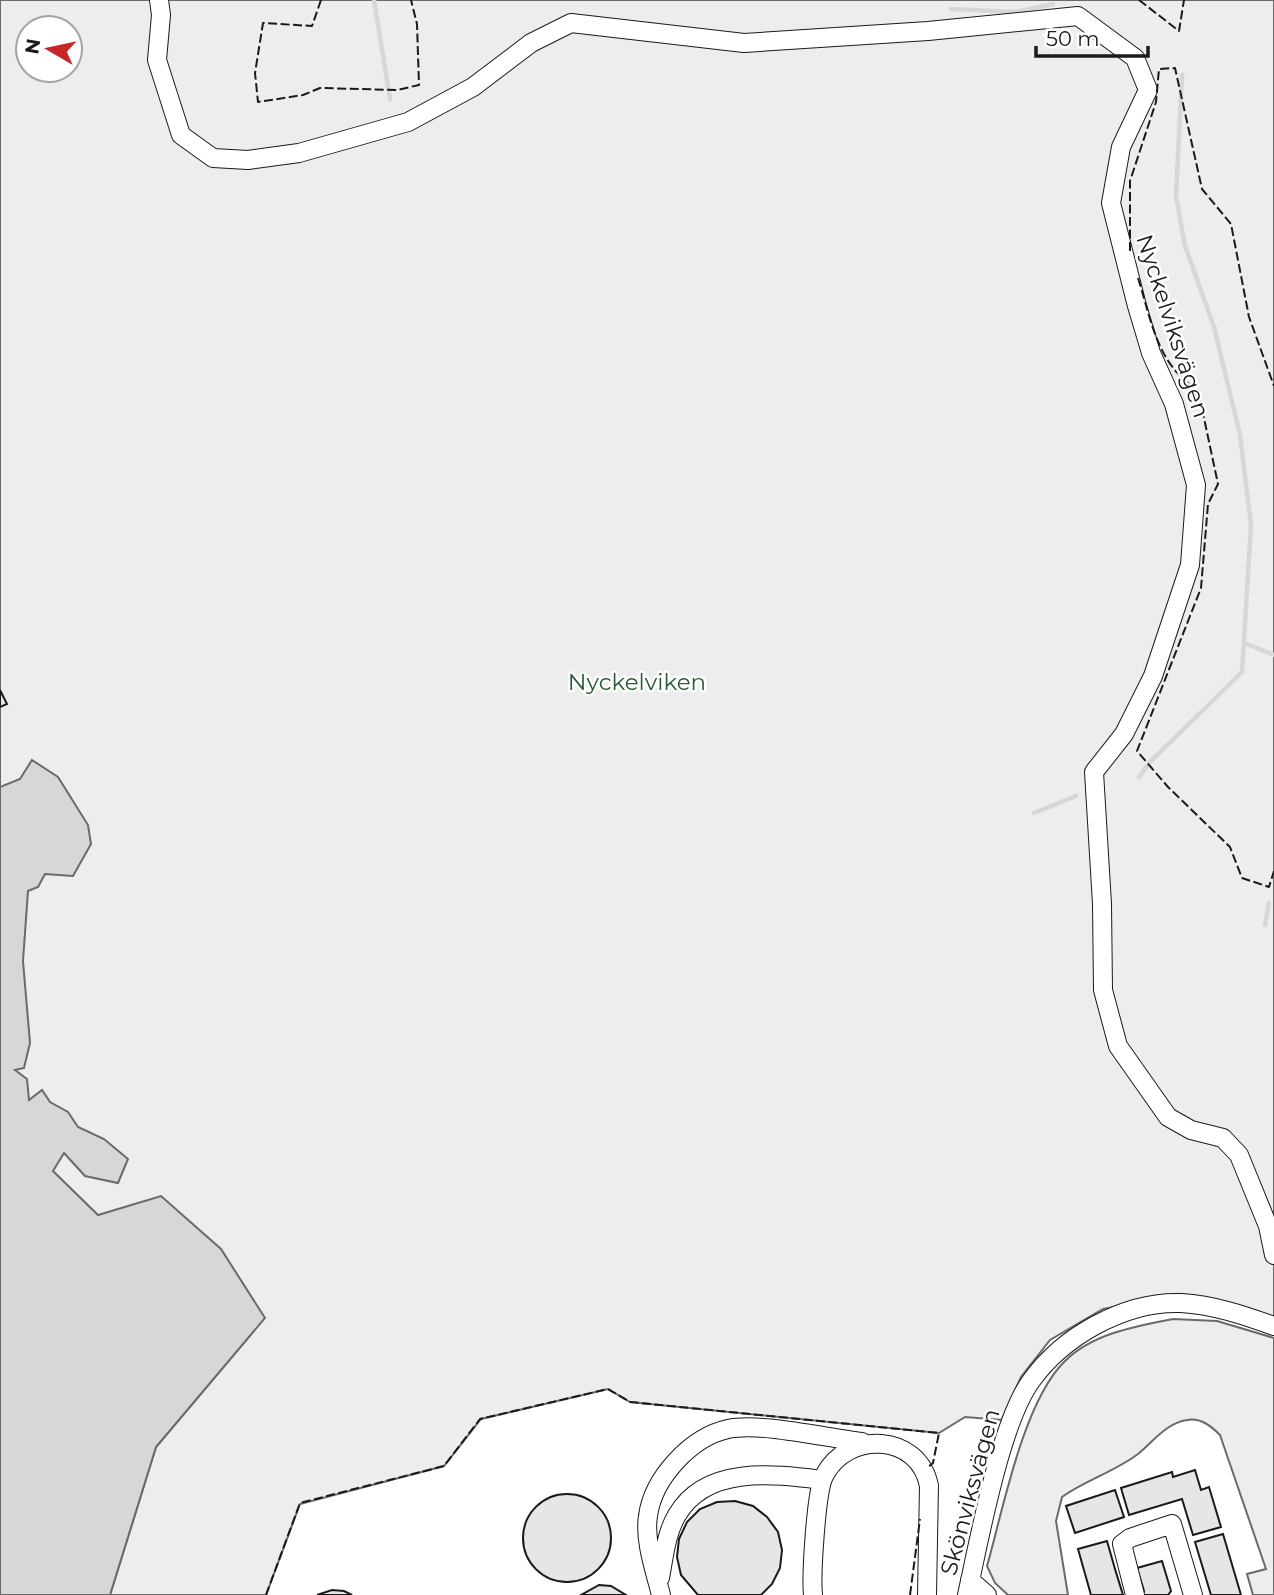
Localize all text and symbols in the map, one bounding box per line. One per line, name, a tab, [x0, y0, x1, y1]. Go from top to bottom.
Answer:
north arrow	[14, 14, 84, 84]
scale bar	[1036, 14, 1148, 58]
text: 50 m	[1046, 26, 1100, 51]
text: N	[20, 37, 45, 56]
street label: Nyckelviksvägen	[1130, 231, 1216, 421]
park label: Nyckelviken	[568, 668, 706, 696]
street label: Skönviksvägen	[934, 1406, 1006, 1578]

